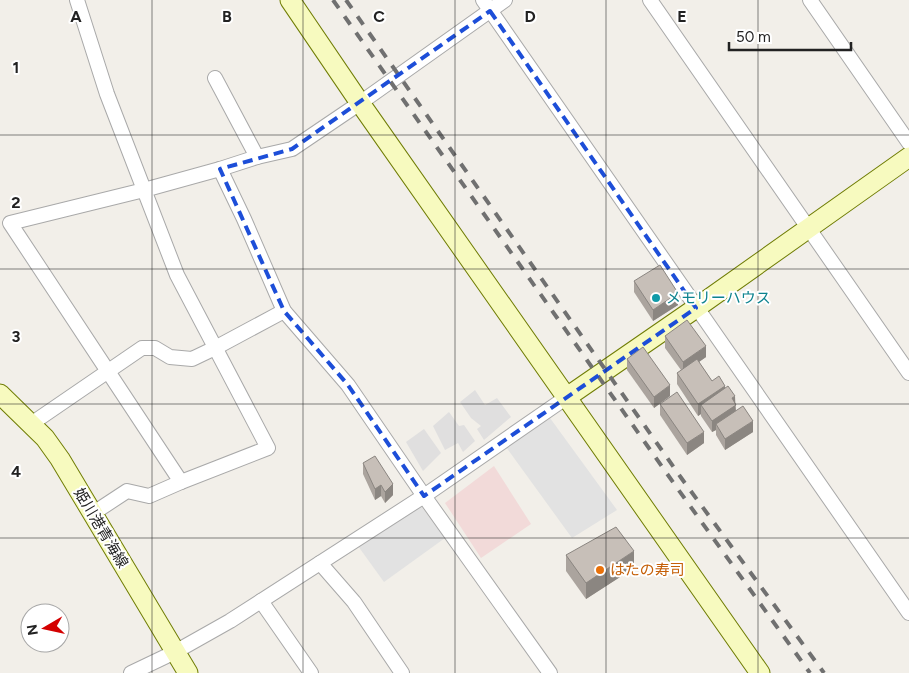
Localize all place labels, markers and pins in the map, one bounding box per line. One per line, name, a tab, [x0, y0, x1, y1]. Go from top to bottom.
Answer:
place label: メモリーハウス	[666, 289, 771, 307]
marker: メモリーハウス	[650, 292, 662, 304]
place label: はたの寿司	[610, 561, 685, 579]
marker: はたの寿司	[594, 564, 606, 576]

